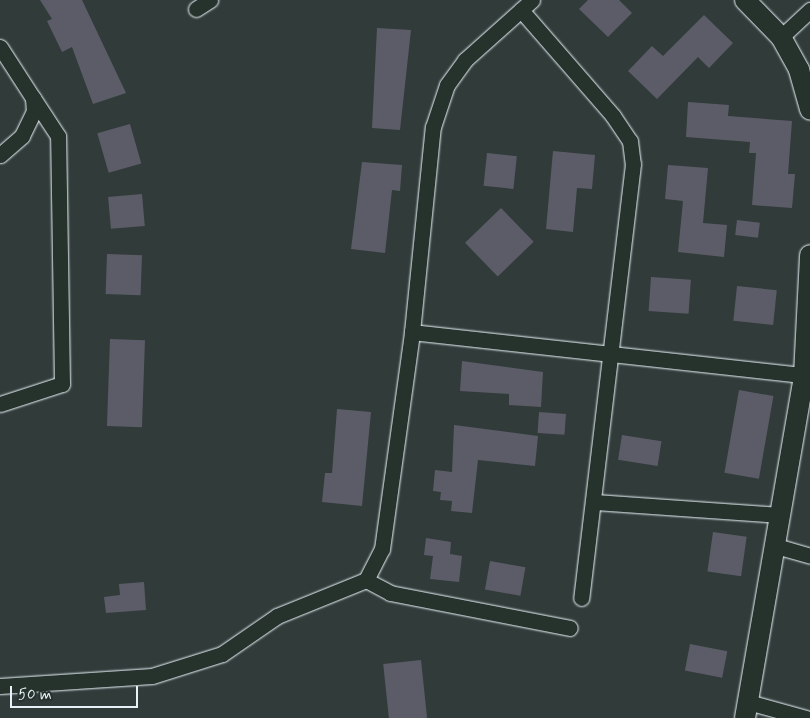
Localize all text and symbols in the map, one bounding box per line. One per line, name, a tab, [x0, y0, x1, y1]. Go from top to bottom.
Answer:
scale bar	[12, 676, 140, 708]
text: 50 m	[18, 685, 52, 705]

